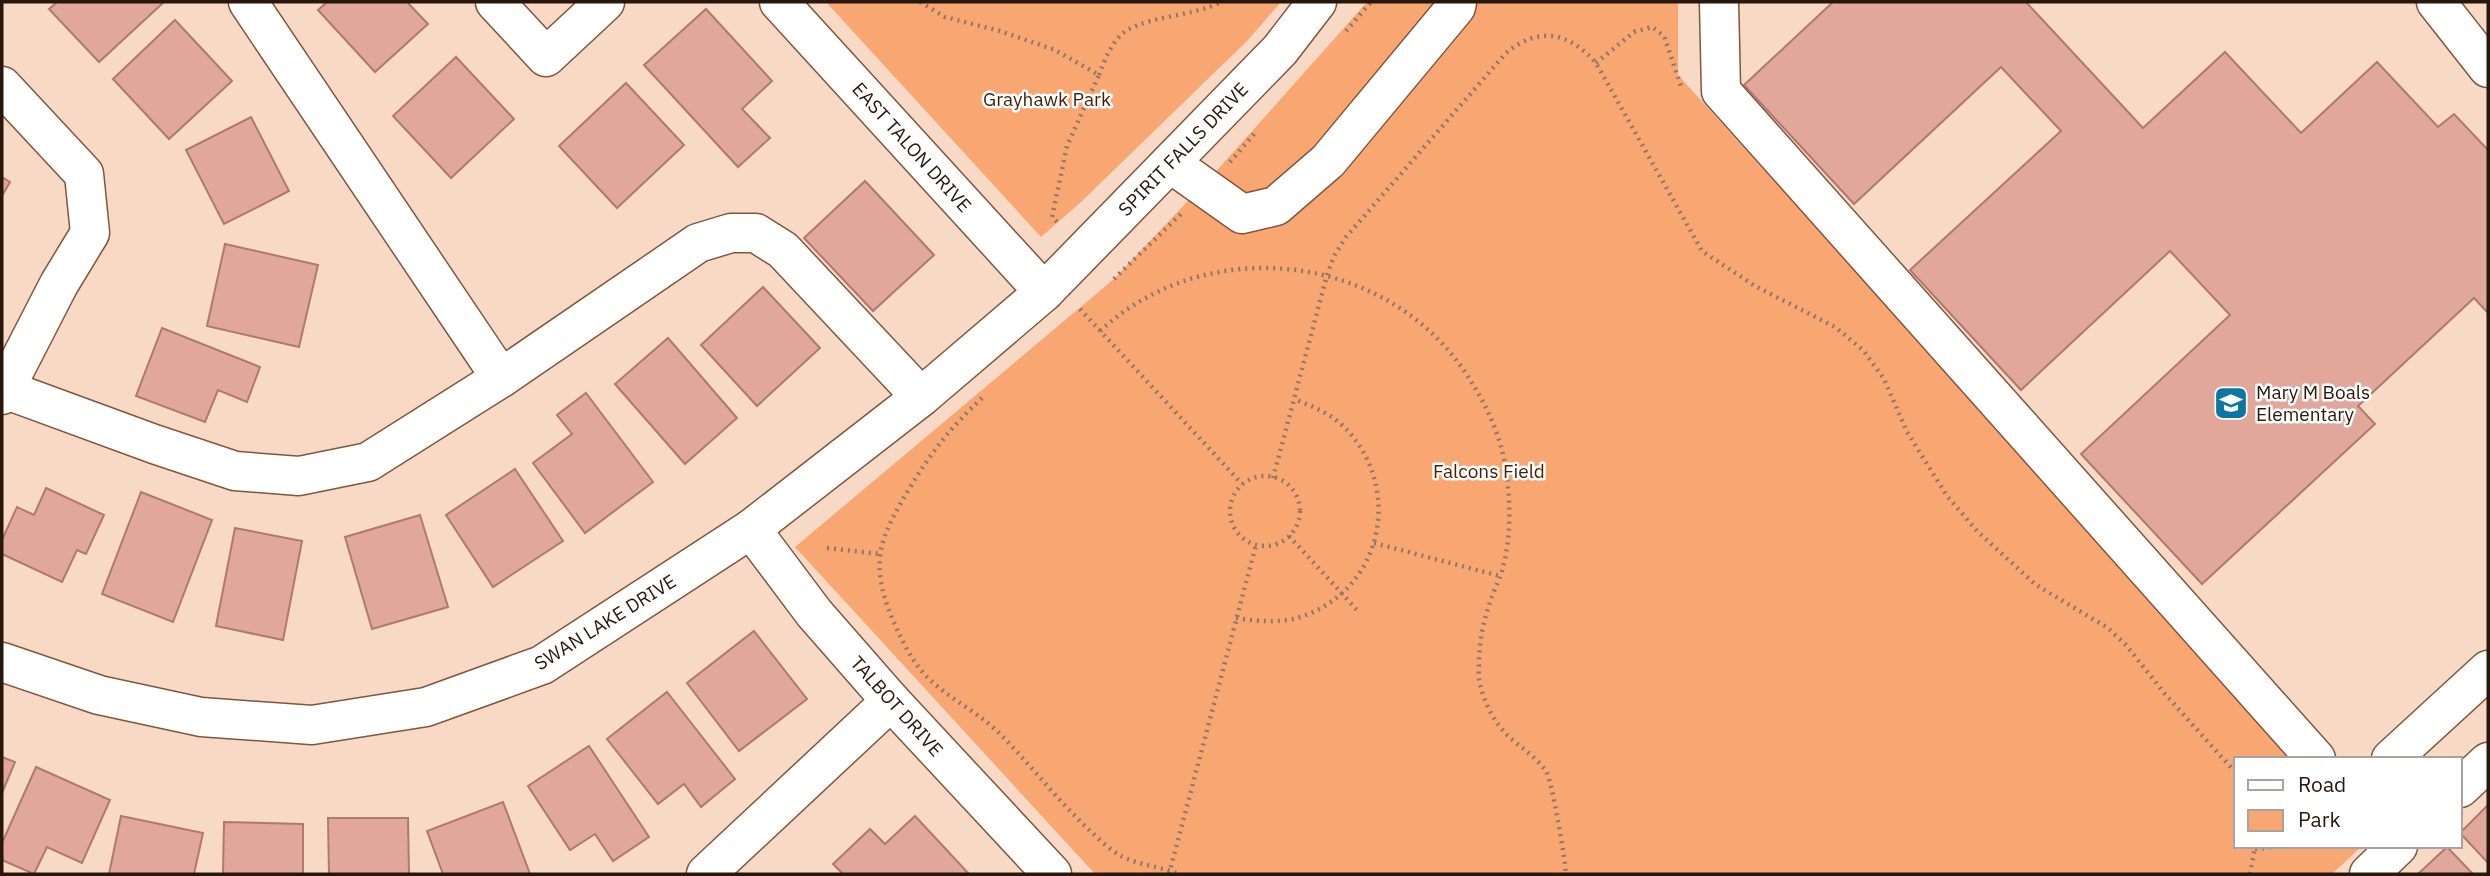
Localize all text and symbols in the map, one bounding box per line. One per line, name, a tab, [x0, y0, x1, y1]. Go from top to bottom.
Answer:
street label: EAST TALON DRIVE	[847, 77, 977, 217]
street label: SPIRIT FALLS DRIVE	[1113, 77, 1253, 221]
park label: Grayhawk Park	[983, 87, 1111, 111]
place label: Mary M Boals Elementary	[2256, 380, 2370, 426]
school or university icon: Mary M Boals Elementary	[2212, 384, 2250, 422]
park label: Falcons Field	[1433, 459, 1545, 483]
street label: SWAN LAKE DRIVE	[530, 569, 680, 675]
street label: TALBOT DRIVE	[845, 651, 949, 761]
legend	[2234, 757, 2462, 848]
text: Road	[2298, 770, 2346, 798]
text: Park	[2298, 805, 2341, 833]

